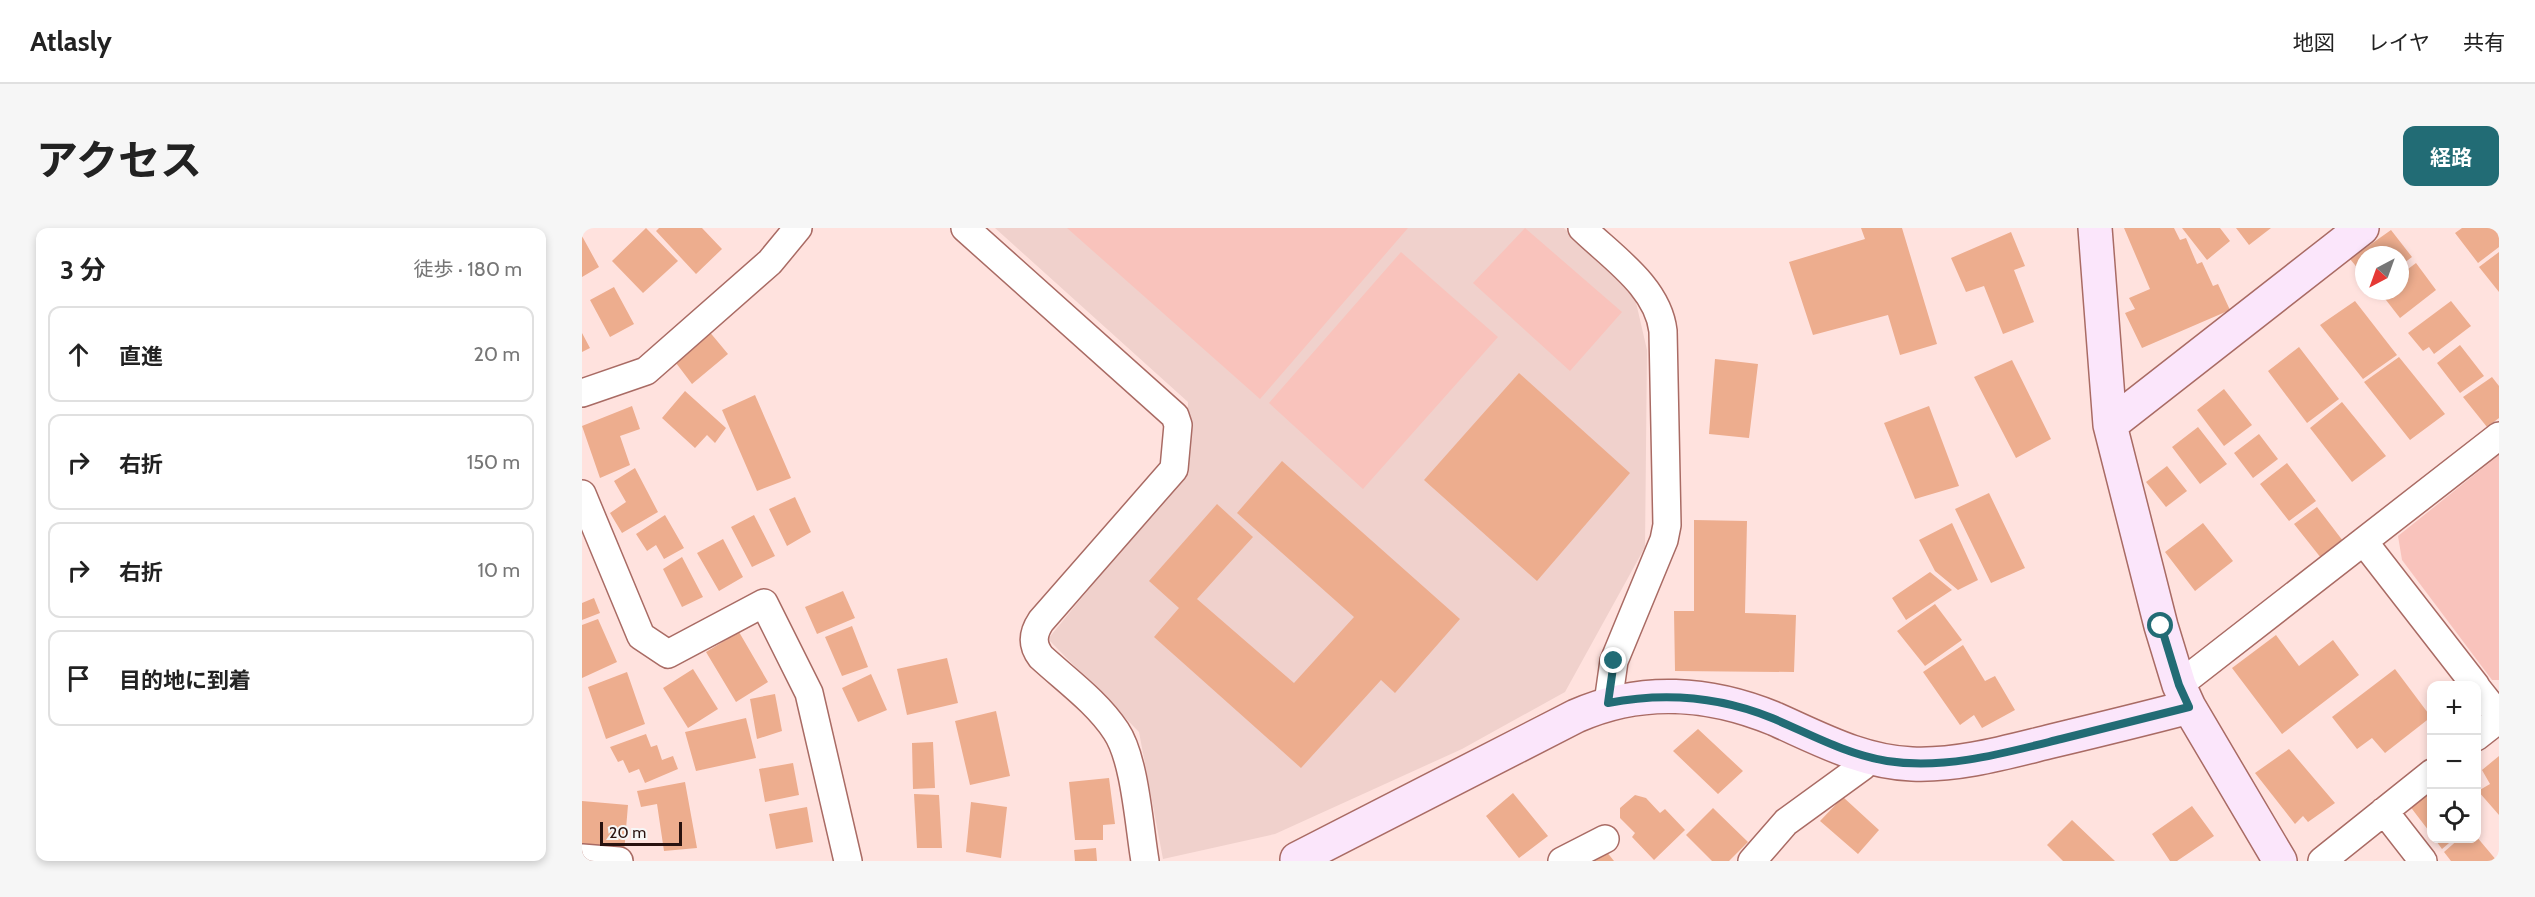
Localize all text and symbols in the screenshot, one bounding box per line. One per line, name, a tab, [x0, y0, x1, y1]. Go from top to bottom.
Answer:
text: Atlasly	[30, 24, 112, 58]
text: 地図	[2293, 30, 2335, 55]
text: レイヤ	[2368, 30, 2430, 55]
text: 共有	[2463, 30, 2505, 55]
button: 経路	[2403, 126, 2499, 186]
text: アクセス	[36, 134, 202, 186]
north arrow	[2355, 246, 2409, 300]
text: 3 分	[60, 254, 106, 286]
text: 徒歩 · 180 m	[414, 257, 522, 281]
icon: ahead	[62, 338, 95, 371]
text: 20 m	[474, 342, 520, 366]
text: 直進	[119, 343, 163, 370]
icon: right	[62, 446, 95, 479]
text: 150 m	[467, 450, 520, 474]
text: 右折	[119, 451, 163, 478]
icon: right	[62, 554, 95, 587]
text: 10 m	[477, 558, 520, 582]
text: 右折	[119, 559, 163, 586]
route start	[2147, 612, 2173, 638]
route end	[1600, 647, 1626, 673]
icon: arrive	[62, 662, 95, 695]
text: 目的地に到着	[119, 667, 251, 694]
map controls	[2427, 681, 2481, 843]
button: +	[2427, 681, 2481, 735]
button: −	[2427, 735, 2481, 789]
button: locate	[2427, 789, 2481, 843]
scale bar	[600, 819, 682, 846]
text: 20 m	[609, 823, 646, 842]

